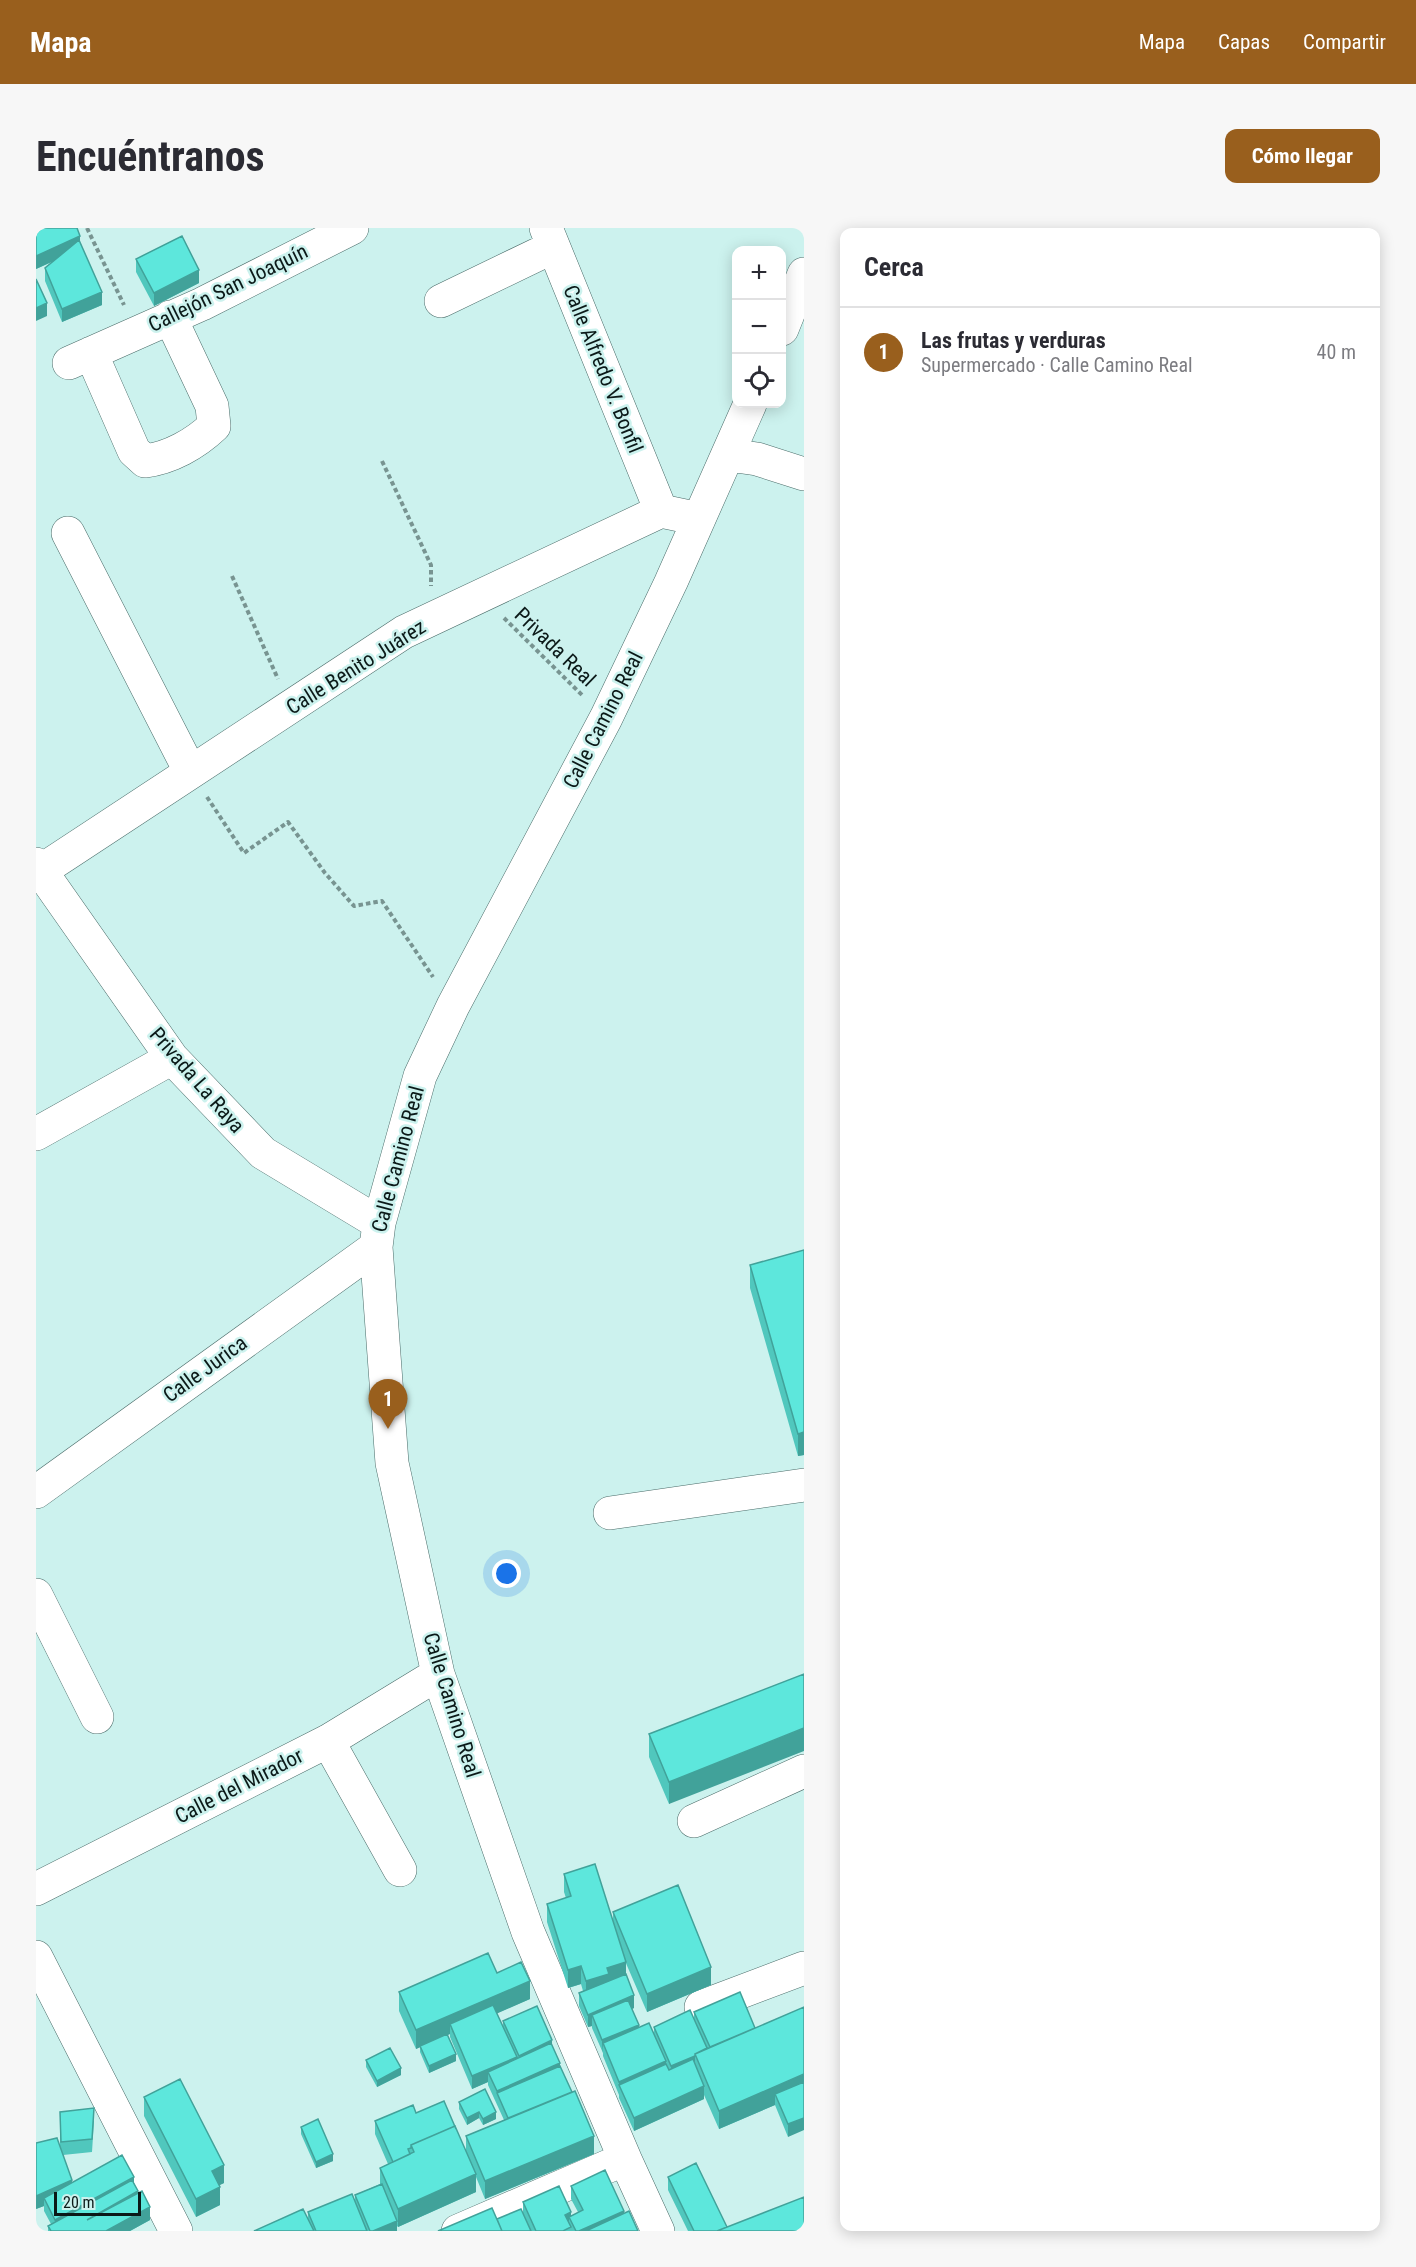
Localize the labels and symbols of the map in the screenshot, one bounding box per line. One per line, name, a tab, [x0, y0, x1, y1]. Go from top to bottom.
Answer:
street label: Callejón San Joaquín	[144, 239, 312, 337]
street label: Calle Alfredo V. Bonfil	[558, 282, 648, 456]
street label: Privada Real	[510, 603, 600, 691]
street label: Calle Benito Juárez	[282, 615, 430, 719]
street label: Calle Camino Real	[558, 648, 648, 792]
street label: Privada La Raya	[145, 1022, 249, 1138]
street label: Calle Camino Real	[367, 1083, 429, 1235]
street label: Calle Jurica	[158, 1331, 252, 1407]
pin: 1	[368, 1380, 408, 1429]
your location	[492, 1559, 521, 1588]
street label: Calle Camino Real	[419, 1630, 485, 1780]
street label: Calle del Mirador	[171, 1743, 307, 1829]
scale bar	[54, 2189, 141, 2216]

